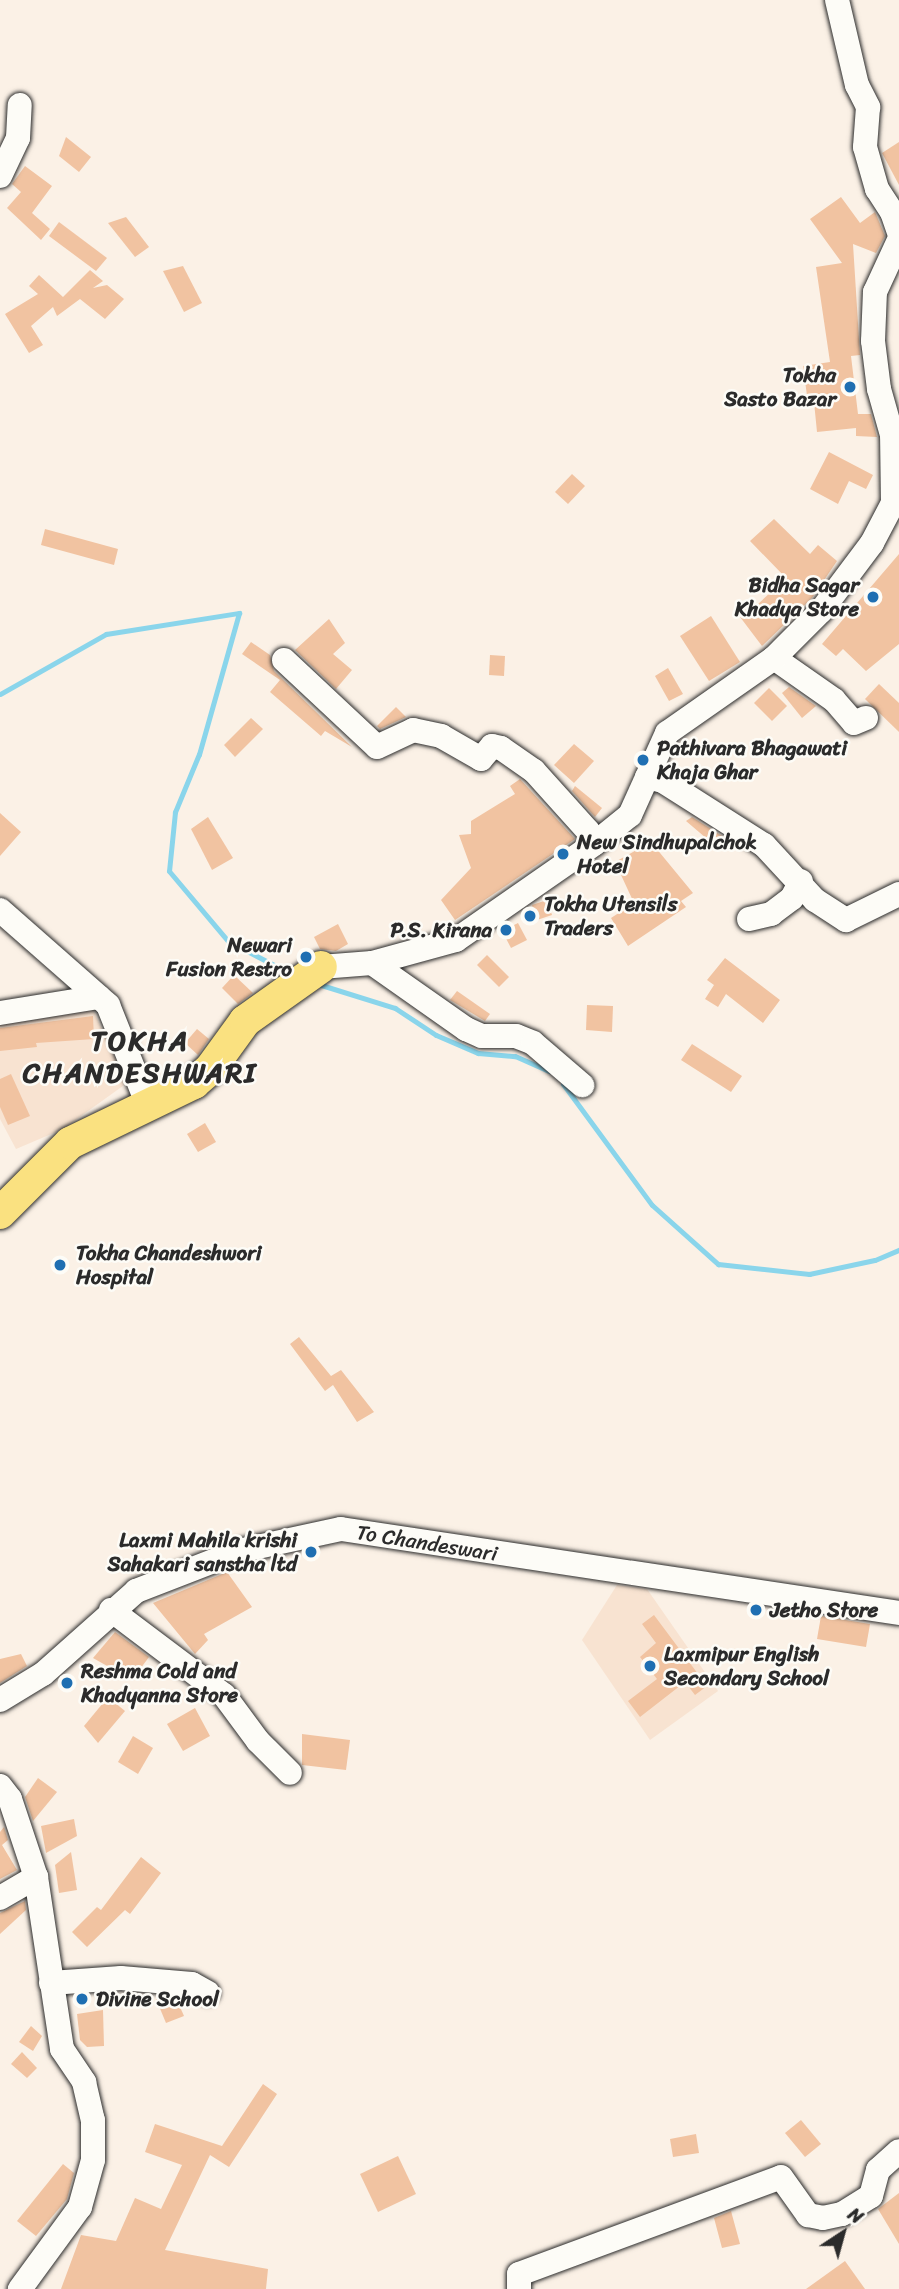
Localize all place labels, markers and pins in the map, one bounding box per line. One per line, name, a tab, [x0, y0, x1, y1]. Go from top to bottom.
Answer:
place label: Tokha Sasto Bazar	[724, 362, 836, 412]
marker: Tokha Sasto Bazar	[842, 379, 858, 395]
place label: Bidha Sagar Khadya Store	[734, 572, 859, 622]
marker: Bidha Sagar Khadya Store	[865, 589, 881, 605]
place label: Pathivara Bhagawati Khaja Ghar	[657, 735, 847, 785]
marker: Pathivara Bhagawati Khaja Ghar	[635, 752, 651, 768]
place label: New Sindhupalchok Hotel	[577, 829, 757, 879]
marker: New Sindhupalchok Hotel	[555, 846, 571, 862]
place label: Tokha Utensils Traders	[544, 891, 678, 941]
marker: Tokha Utensils Traders	[522, 908, 538, 924]
place label: P.S. Kirana	[390, 917, 492, 943]
marker: P.S. Kirana	[498, 922, 514, 938]
place label: Newari Fusion Restro	[165, 932, 292, 982]
marker: Newari Fusion Restro	[298, 949, 314, 965]
place label: Tokha Chandeshwori Hospital	[76, 1240, 262, 1290]
marker: Tokha Chandeshwori Hospital	[50, 1255, 70, 1275]
place label: Laxmi Mahila krishi Sahakari sanstha ltd	[108, 1527, 297, 1577]
marker: Laxmi Mahila krishi Sahakari sanstha ltd	[303, 1544, 319, 1560]
place label: Jetho Store	[770, 1597, 879, 1623]
marker: Jetho Store	[748, 1602, 764, 1618]
place label: Laxmipur English Secondary School	[664, 1641, 829, 1691]
place label: Reshma Cold and Khadyanna Store	[81, 1658, 239, 1708]
marker: Laxmipur English Secondary School	[642, 1658, 658, 1674]
marker: Reshma Cold and Khadyanna Store	[59, 1675, 75, 1691]
place label: Divine School	[96, 1986, 219, 2012]
marker: Divine School	[74, 1991, 90, 2007]

